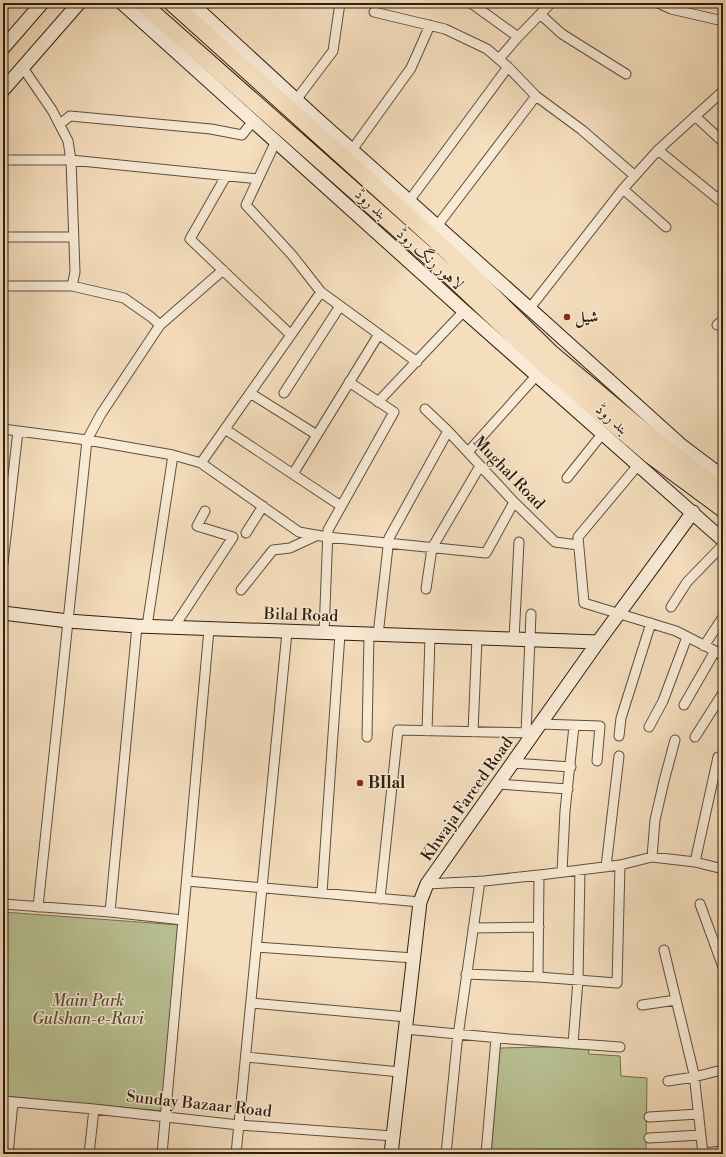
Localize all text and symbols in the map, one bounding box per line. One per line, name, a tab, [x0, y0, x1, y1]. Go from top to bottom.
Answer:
street label: بند روڈ	[350, 184, 392, 224]
street label: لاہور رنگ روڈ	[392, 223, 469, 294]
place label: شیل	[575, 307, 598, 328]
marker: شیل	[562, 312, 572, 322]
street label: بند روڈ	[591, 399, 633, 439]
street label: Mughal Road	[469, 432, 549, 514]
street label: Bilal Road	[262, 604, 339, 626]
street label: Khwaja Fareed Road	[417, 733, 517, 865]
place label: BIlal	[368, 773, 406, 793]
marker: BIlal	[355, 778, 365, 788]
park label: Main Park Gulshan-e-Ravi	[32, 991, 144, 1029]
street label: Sunday Bazaar Road	[125, 1086, 273, 1122]

